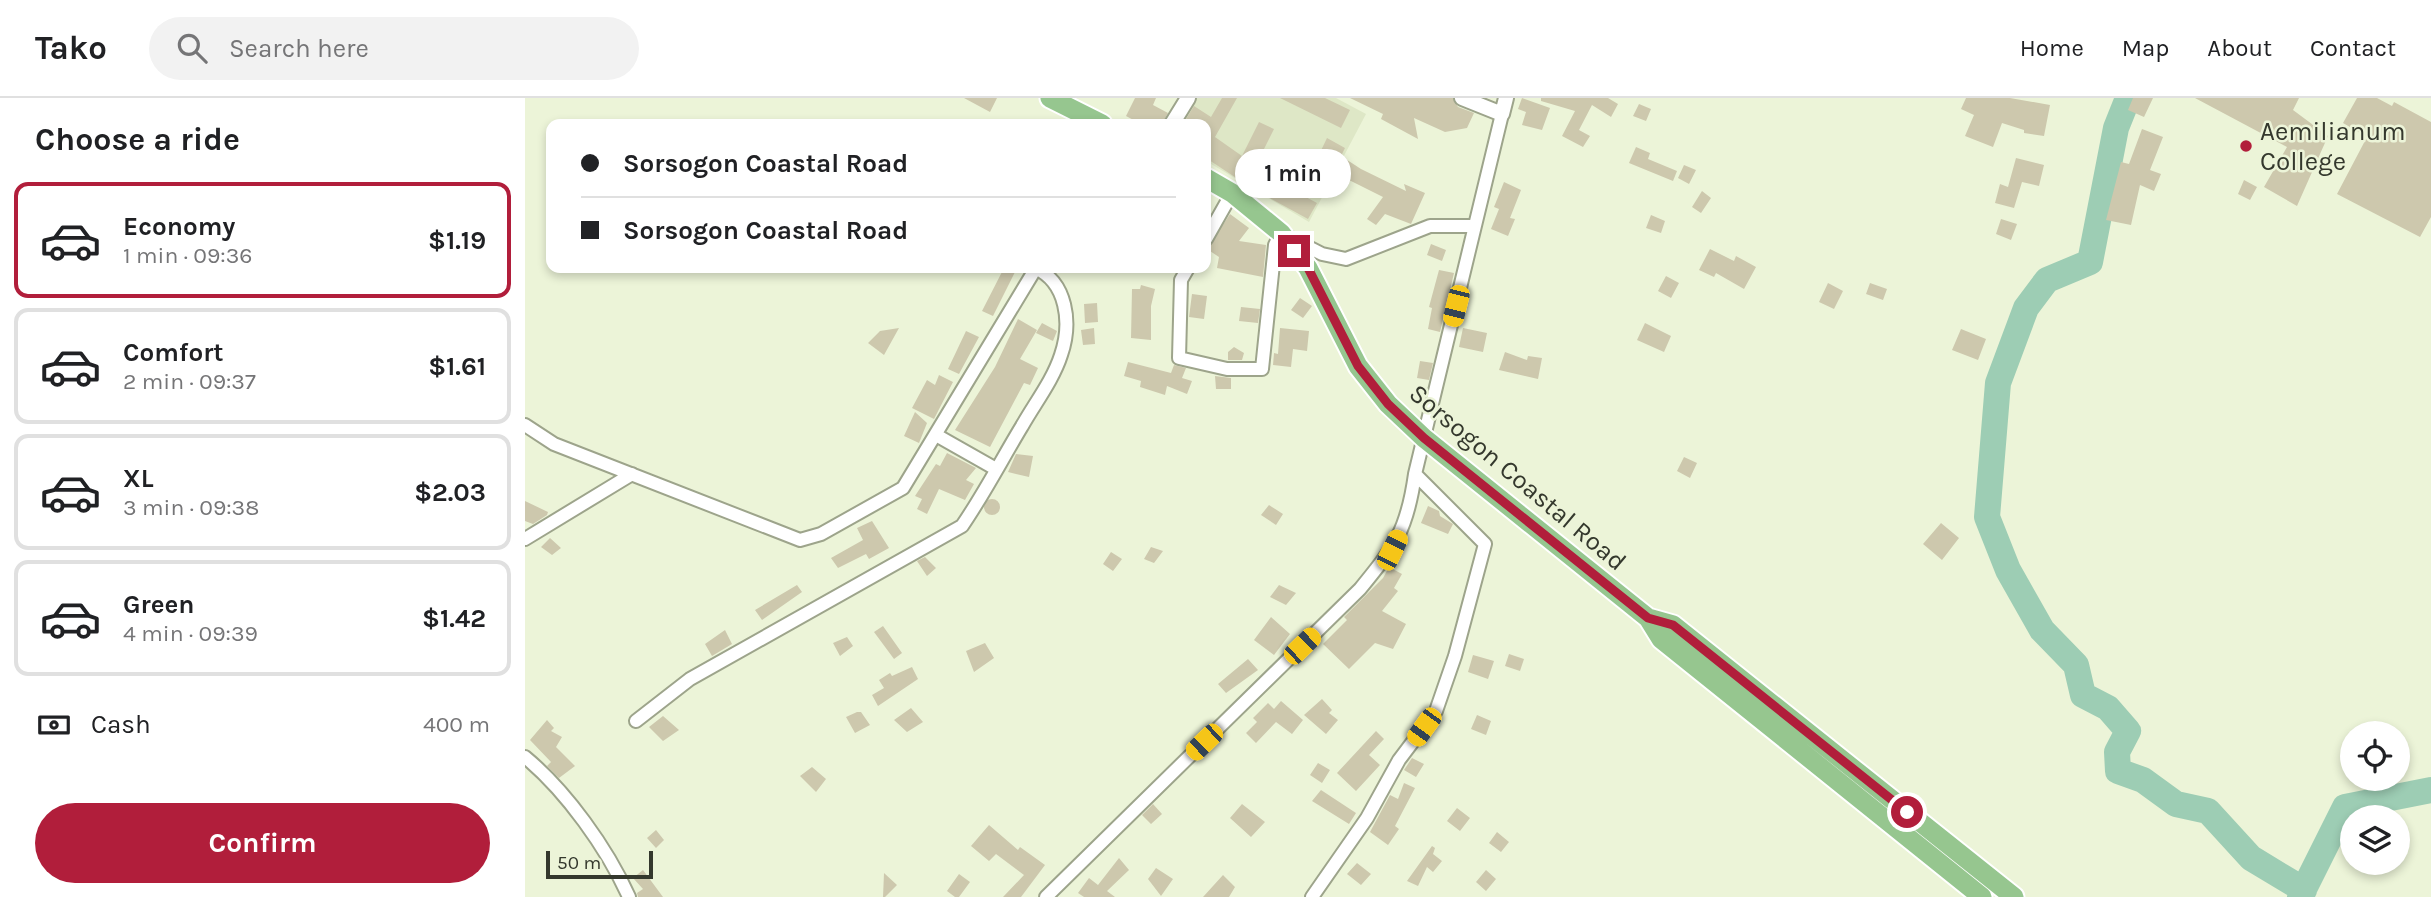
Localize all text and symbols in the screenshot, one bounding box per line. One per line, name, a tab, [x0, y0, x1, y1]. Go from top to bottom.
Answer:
search box	[149, 17, 639, 80]
text: Tako	[35, 29, 107, 67]
icon: search	[173, 29, 211, 67]
text: Search here	[229, 33, 369, 64]
text: Home	[2020, 34, 2084, 62]
text: Map	[2122, 34, 2169, 62]
text: About	[2207, 34, 2272, 62]
text: Contact	[2310, 34, 2396, 62]
place label: Aemilianum College	[2260, 116, 2405, 177]
text: Choose a ride	[35, 121, 240, 158]
marker: Aemilianum College	[2238, 138, 2254, 154]
text: Sorsogon Coastal Road	[623, 148, 908, 179]
callout: 1 min	[1236, 150, 1352, 198]
text: 1 min	[1264, 160, 1322, 187]
icon: car	[39, 209, 102, 272]
text: Economy	[123, 211, 235, 242]
text: Sorsogon Coastal Road	[623, 215, 908, 246]
text: $1.19	[428, 225, 486, 256]
route end	[1278, 235, 1310, 267]
text: 1 min · 09:36	[123, 242, 252, 269]
car	[1441, 283, 1472, 329]
icon: car	[39, 335, 102, 398]
text: Comfort	[123, 337, 224, 368]
text: $1.61	[428, 351, 486, 382]
text: 2 min · 09:37	[123, 368, 256, 395]
street label: Sorsogon Coastal Road	[1403, 378, 1632, 577]
icon: car	[39, 461, 102, 524]
text: XL	[123, 463, 154, 494]
text: $2.03	[414, 477, 486, 508]
text: 3 min · 09:38	[123, 494, 259, 521]
car	[1374, 527, 1411, 573]
icon: car	[39, 587, 102, 650]
text: Green	[123, 589, 195, 620]
text: $1.42	[422, 603, 486, 634]
text: 4 min · 09:39	[123, 620, 258, 647]
car	[1280, 624, 1325, 668]
car	[1404, 704, 1445, 750]
icon: cash	[35, 706, 73, 744]
text: Cash	[91, 709, 151, 740]
text: 400 m	[423, 711, 490, 738]
car	[1182, 720, 1227, 764]
map controls	[2340, 721, 2410, 875]
button: locate	[2340, 721, 2410, 791]
route start	[1891, 796, 1923, 828]
button: Confirm	[35, 803, 490, 883]
button: layers	[2340, 805, 2410, 875]
scale bar	[546, 848, 653, 880]
text: 50 m	[557, 852, 601, 874]

